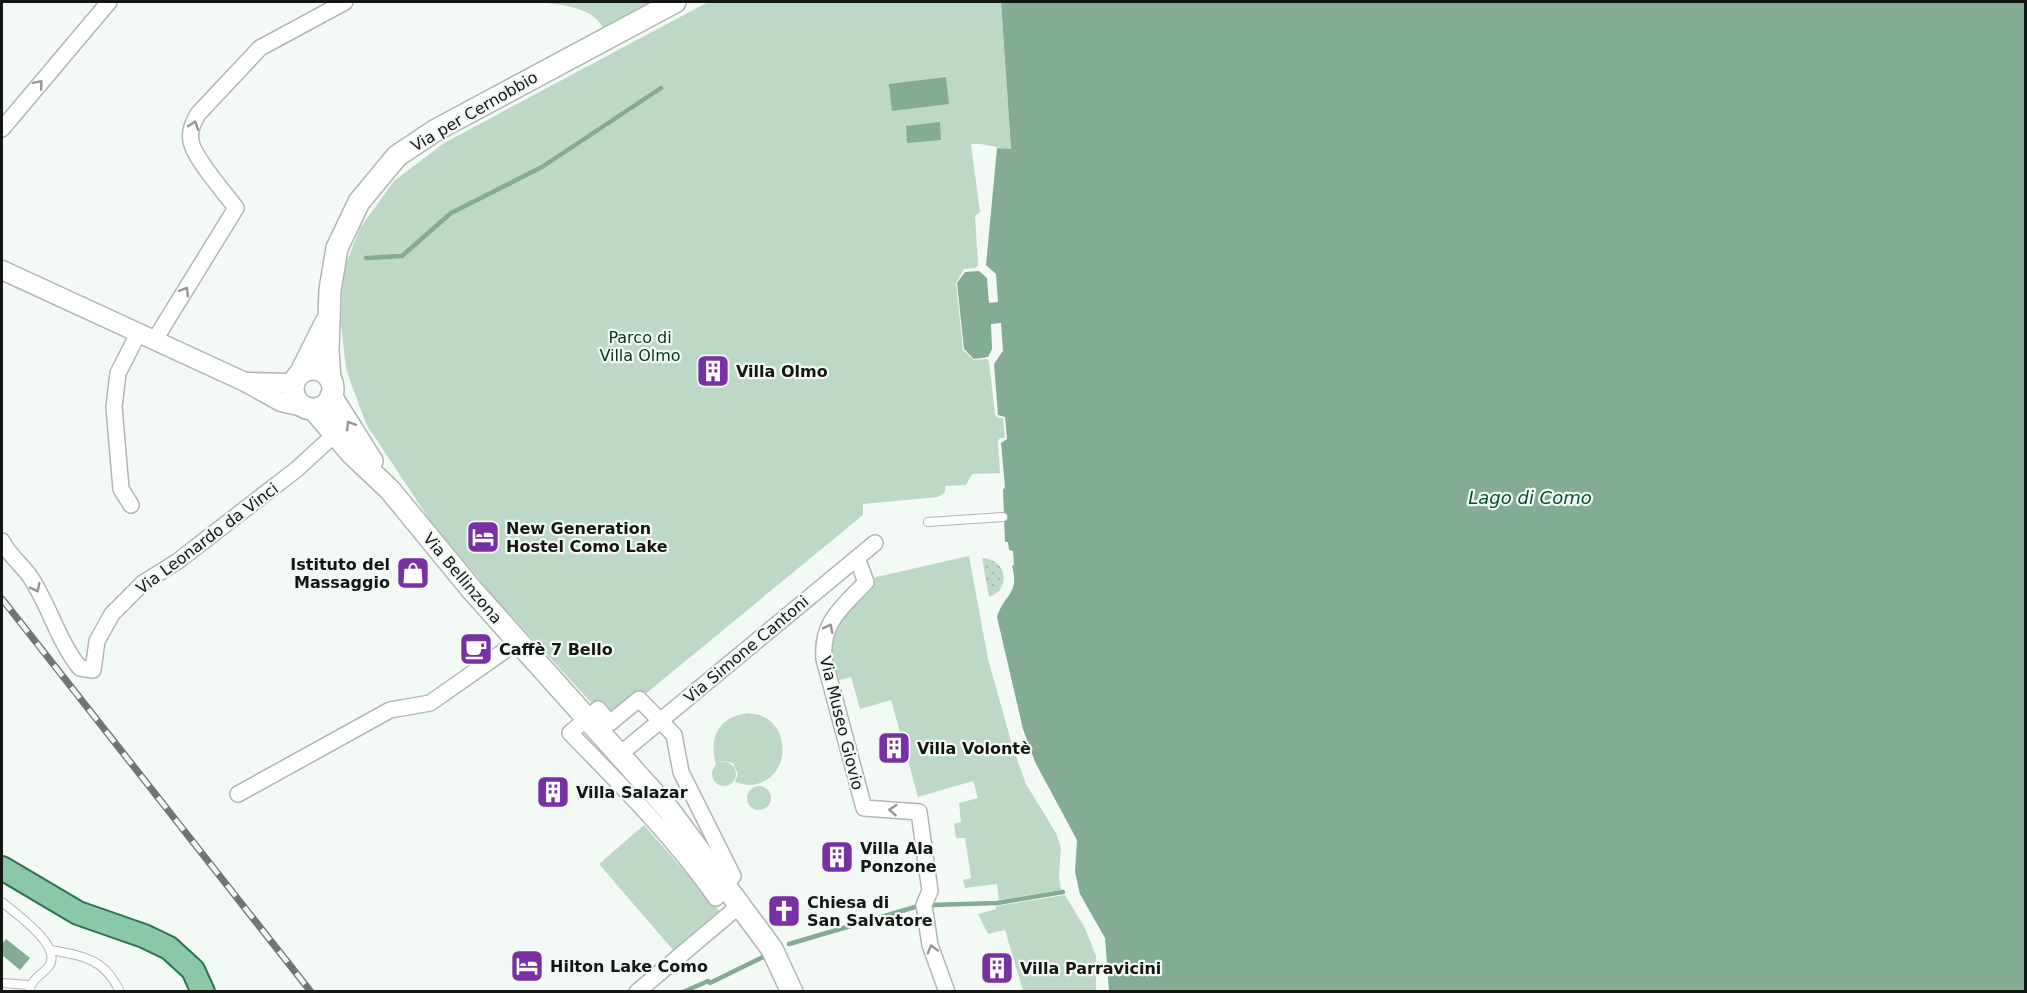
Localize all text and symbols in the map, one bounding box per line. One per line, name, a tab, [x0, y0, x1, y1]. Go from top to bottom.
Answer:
street label: Via per Cernobbio	[407, 67, 541, 156]
one-way arrow	[32, 80, 43, 91]
one-way arrow	[186, 121, 199, 131]
one-way arrow	[177, 287, 189, 297]
park label: Parco di Villa Olmo	[599, 328, 681, 365]
building icon: Villa Olmo	[695, 353, 731, 389]
place label: Villa Olmo	[736, 362, 828, 381]
one-way arrow	[345, 421, 357, 431]
street label: Via Leonardo da Vinci	[133, 479, 282, 598]
water label: Lago di Como	[1468, 487, 1592, 508]
hotel icon: New Generation Hostel Como Lake	[465, 519, 501, 555]
place label: New Generation Hostel Como Lake	[506, 519, 668, 556]
street label: Via Bellinzona	[419, 529, 506, 627]
place label: Istituto del Massaggio	[290, 555, 390, 592]
shop icon: Istituto del Massaggio	[395, 555, 431, 591]
one-way arrow	[28, 582, 40, 593]
street label: Via Simone Cantoni	[680, 592, 812, 707]
one-way arrow	[821, 623, 833, 634]
cafe icon: Caffè 7 Bello	[458, 631, 494, 667]
place label: Caffè 7 Bello	[499, 640, 613, 659]
street label: Via Museo Giovio	[816, 654, 867, 792]
building icon: Villa Volontè	[876, 730, 912, 766]
place label: Villa Volontè	[917, 739, 1031, 758]
building icon: Villa Salazar	[535, 774, 571, 810]
place label: Villa Salazar	[576, 783, 688, 802]
one-way arrow	[888, 804, 897, 817]
building icon: Villa Ala Ponzone	[819, 839, 855, 875]
place label: Villa Ala Ponzone	[860, 839, 937, 876]
church icon: Chiesa di San Salvatore	[766, 893, 802, 929]
place label: Chiesa di San Salvatore	[807, 893, 933, 930]
one-way arrow	[927, 944, 939, 955]
hotel icon: Hilton Lake Como	[509, 948, 545, 984]
building icon: Villa Parravicini	[979, 950, 1015, 986]
place label: Hilton Lake Como	[550, 957, 708, 976]
place label: Villa Parravicini	[1020, 959, 1161, 978]

